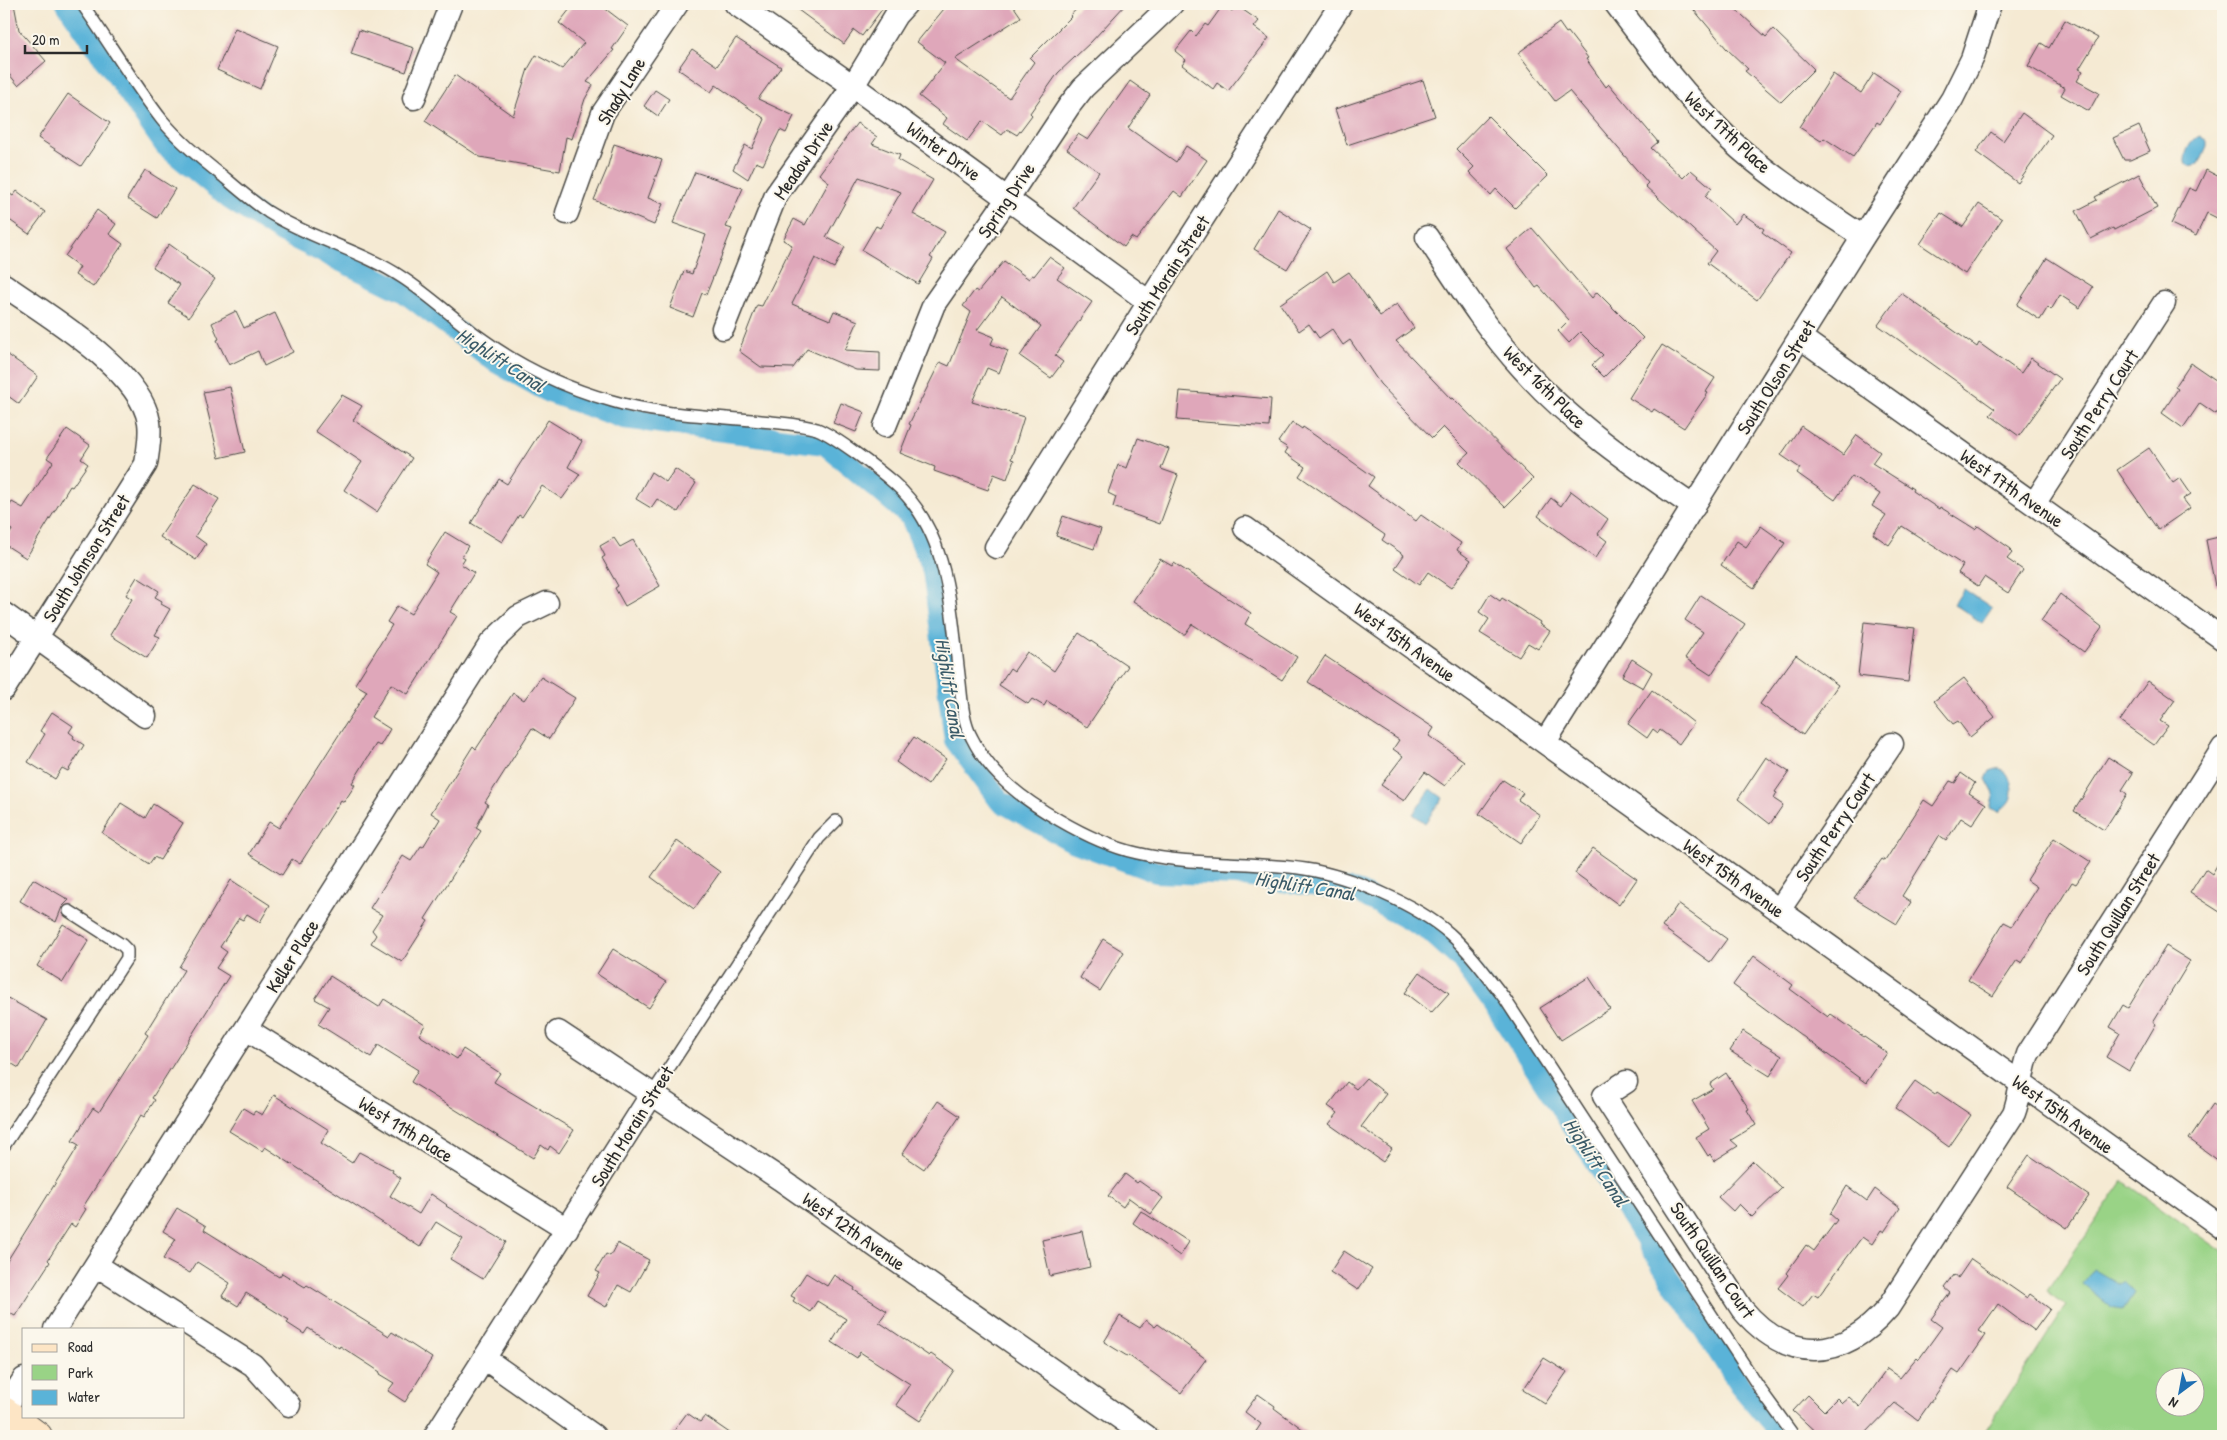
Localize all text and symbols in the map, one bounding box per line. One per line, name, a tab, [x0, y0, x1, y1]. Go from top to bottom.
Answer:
scale bar	[25, 22, 88, 54]
text: 20 m	[32, 29, 59, 50]
street label: Shady Lane	[591, 52, 652, 130]
street label: West 17th Place	[1679, 85, 1777, 179]
street label: Meadow Drive	[767, 115, 839, 205]
street label: Winter Drive	[902, 115, 987, 187]
street label: Spring Drive	[971, 157, 1041, 243]
street label: South Morain Street	[1119, 210, 1216, 340]
street label: South Olson Street	[1730, 314, 1822, 439]
water label: Highlift Canal	[451, 321, 552, 400]
street label: West 16th Place	[1498, 340, 1592, 434]
street label: South Perry Court	[2054, 344, 2145, 464]
street label: West 17th Avenue	[1955, 443, 2069, 534]
street label: South Johnson Street	[36, 489, 136, 627]
street label: West 15th Avenue	[1349, 596, 1461, 688]
water label: Highlift Canal	[928, 636, 972, 742]
street label: South Perry Court	[1789, 767, 1881, 887]
street label: West 15th Avenue	[1678, 832, 1790, 924]
street label: South Quillan Street	[2070, 847, 2166, 980]
water label: Highlift Canal	[1253, 864, 1359, 908]
street label: Keller Place	[259, 914, 325, 997]
street label: South Morain Street	[584, 1060, 680, 1191]
street label: West 15th Avenue	[2007, 1068, 2119, 1160]
street label: West 11th Place	[354, 1090, 459, 1169]
water label: Highlift Canal	[1557, 1112, 1636, 1213]
street label: West 12th Avenue	[797, 1186, 911, 1276]
street label: South Quillan Court	[1664, 1197, 1762, 1324]
legend	[22, 1328, 185, 1418]
text: Road	[68, 1336, 93, 1357]
text: Park	[68, 1362, 93, 1383]
north arrow	[2154, 1368, 2204, 1418]
text: Water	[68, 1386, 100, 1407]
text: N	[2164, 1393, 2181, 1413]

